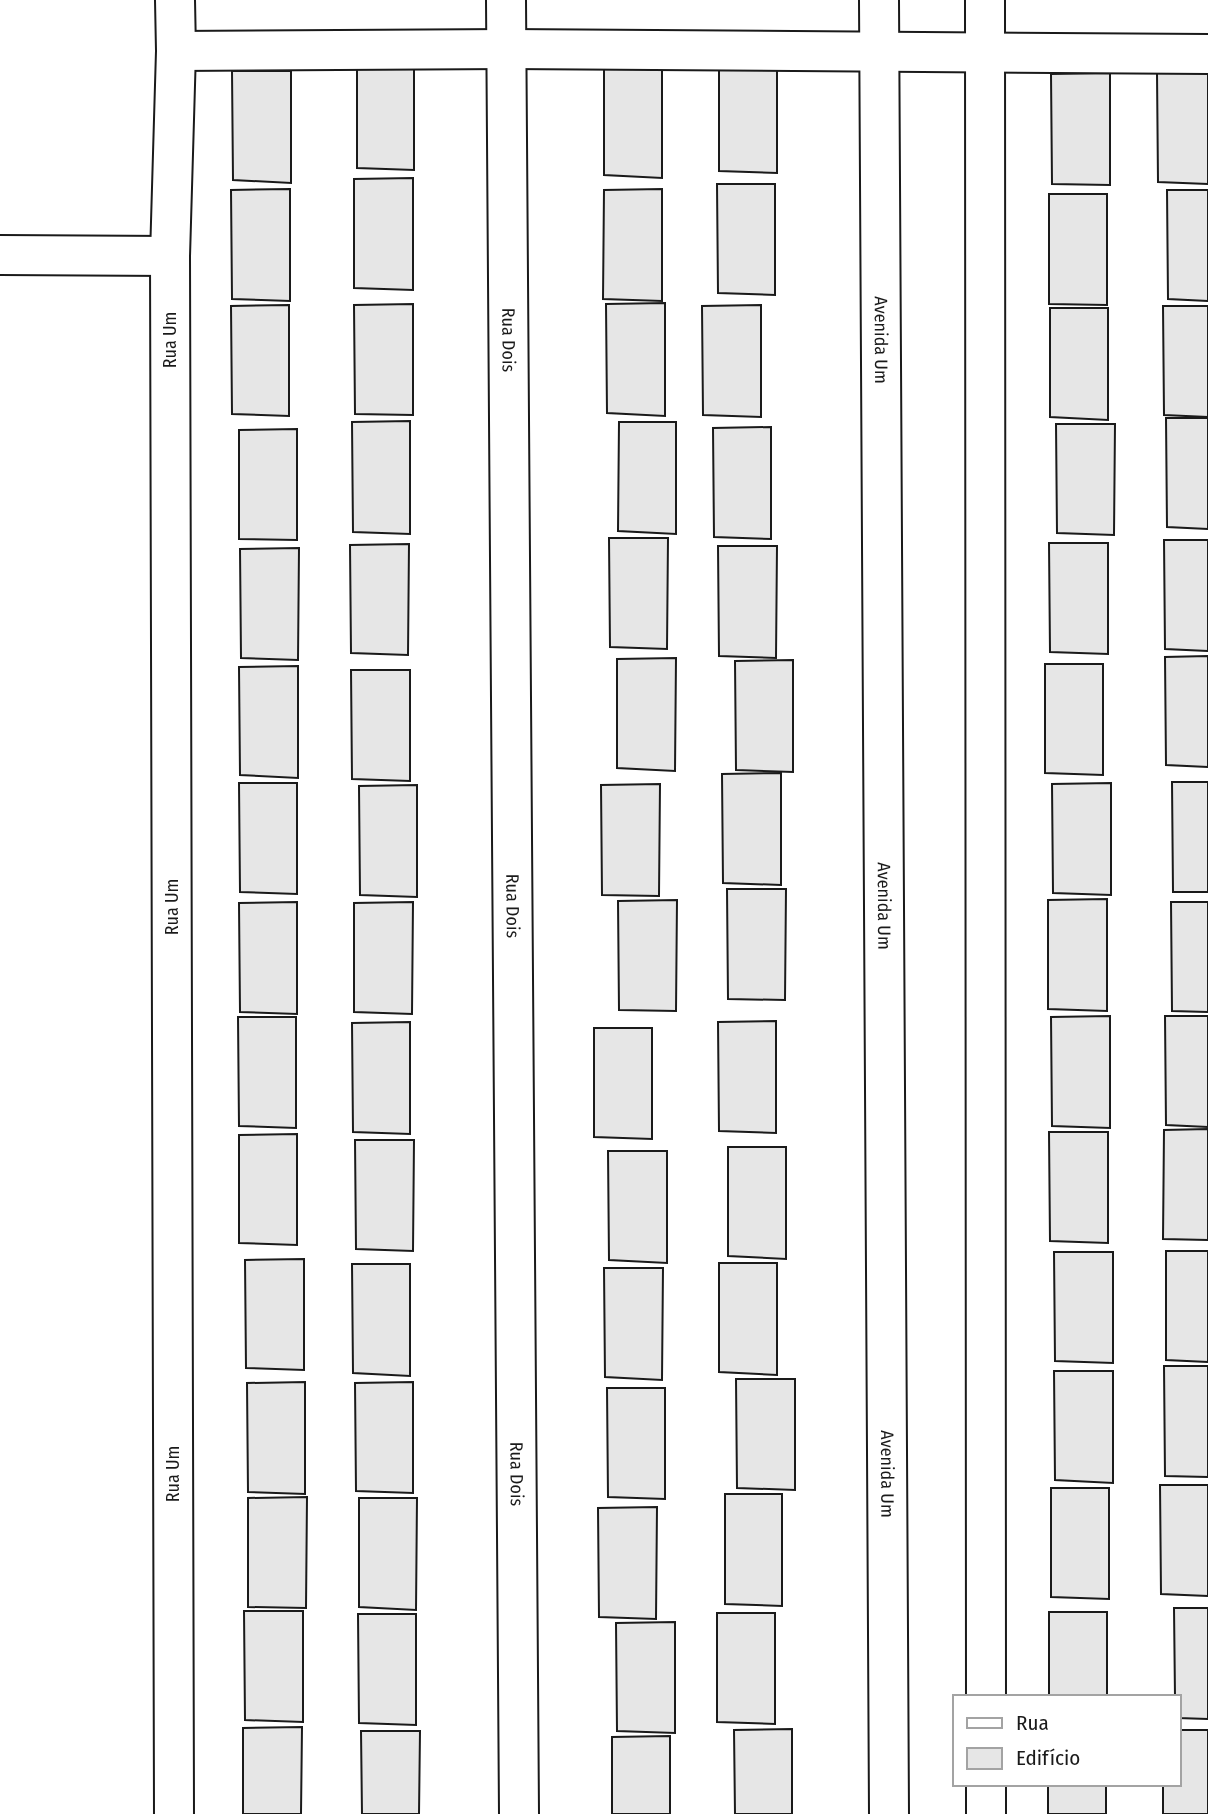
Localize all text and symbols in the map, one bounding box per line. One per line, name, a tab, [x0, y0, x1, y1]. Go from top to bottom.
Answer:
street label: Avenida Um	[870, 296, 892, 384]
street label: Rua Dois	[497, 308, 520, 373]
street label: Rua Um	[159, 312, 181, 368]
street label: Avenida Um	[873, 862, 895, 950]
street label: Rua Dois	[501, 874, 524, 939]
street label: Rua Um	[161, 879, 183, 935]
street label: Avenida Um	[876, 1430, 898, 1518]
street label: Rua Dois	[505, 1442, 528, 1507]
street label: Rua Um	[162, 1446, 184, 1502]
legend	[953, 1695, 1180, 1786]
text: Rua	[1016, 1710, 1049, 1736]
text: Edifício	[1016, 1745, 1080, 1771]

